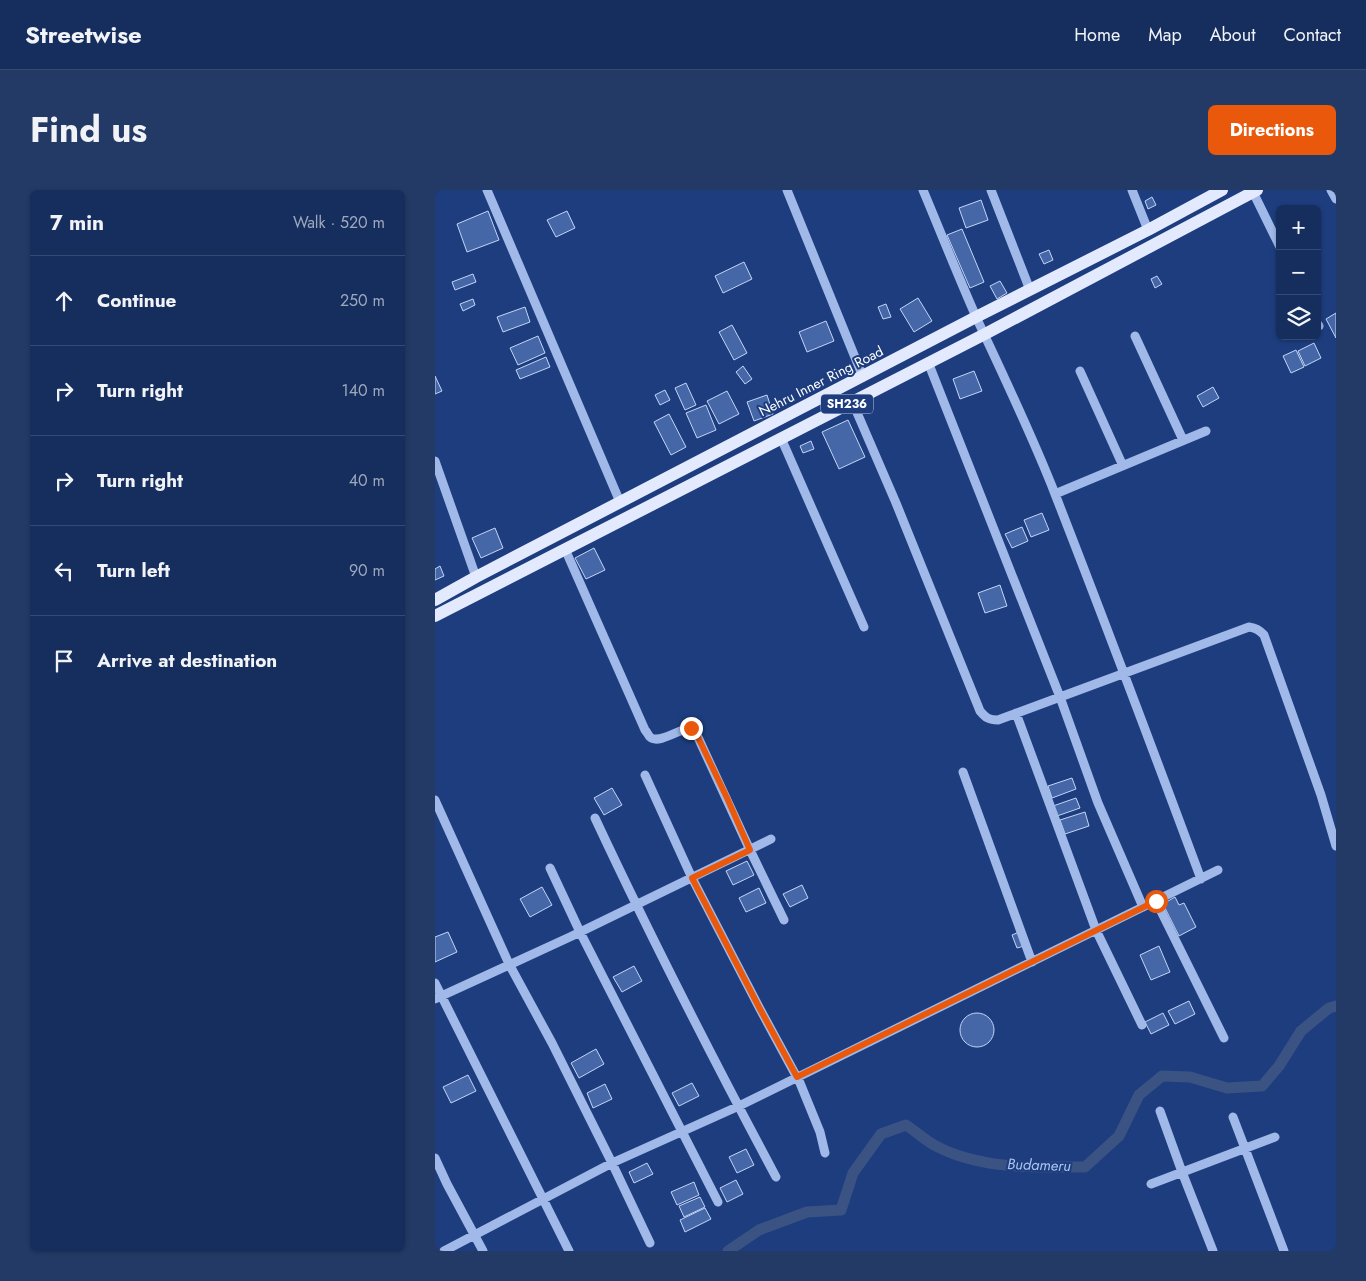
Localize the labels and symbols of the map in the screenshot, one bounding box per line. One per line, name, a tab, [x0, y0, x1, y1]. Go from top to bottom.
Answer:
street label: Nehru Inner Ring Road	[755, 341, 887, 421]
road number: SH236	[821, 394, 873, 413]
route end	[680, 717, 703, 740]
route start	[1145, 890, 1168, 913]
water label: Budameru	[1007, 1153, 1072, 1177]

